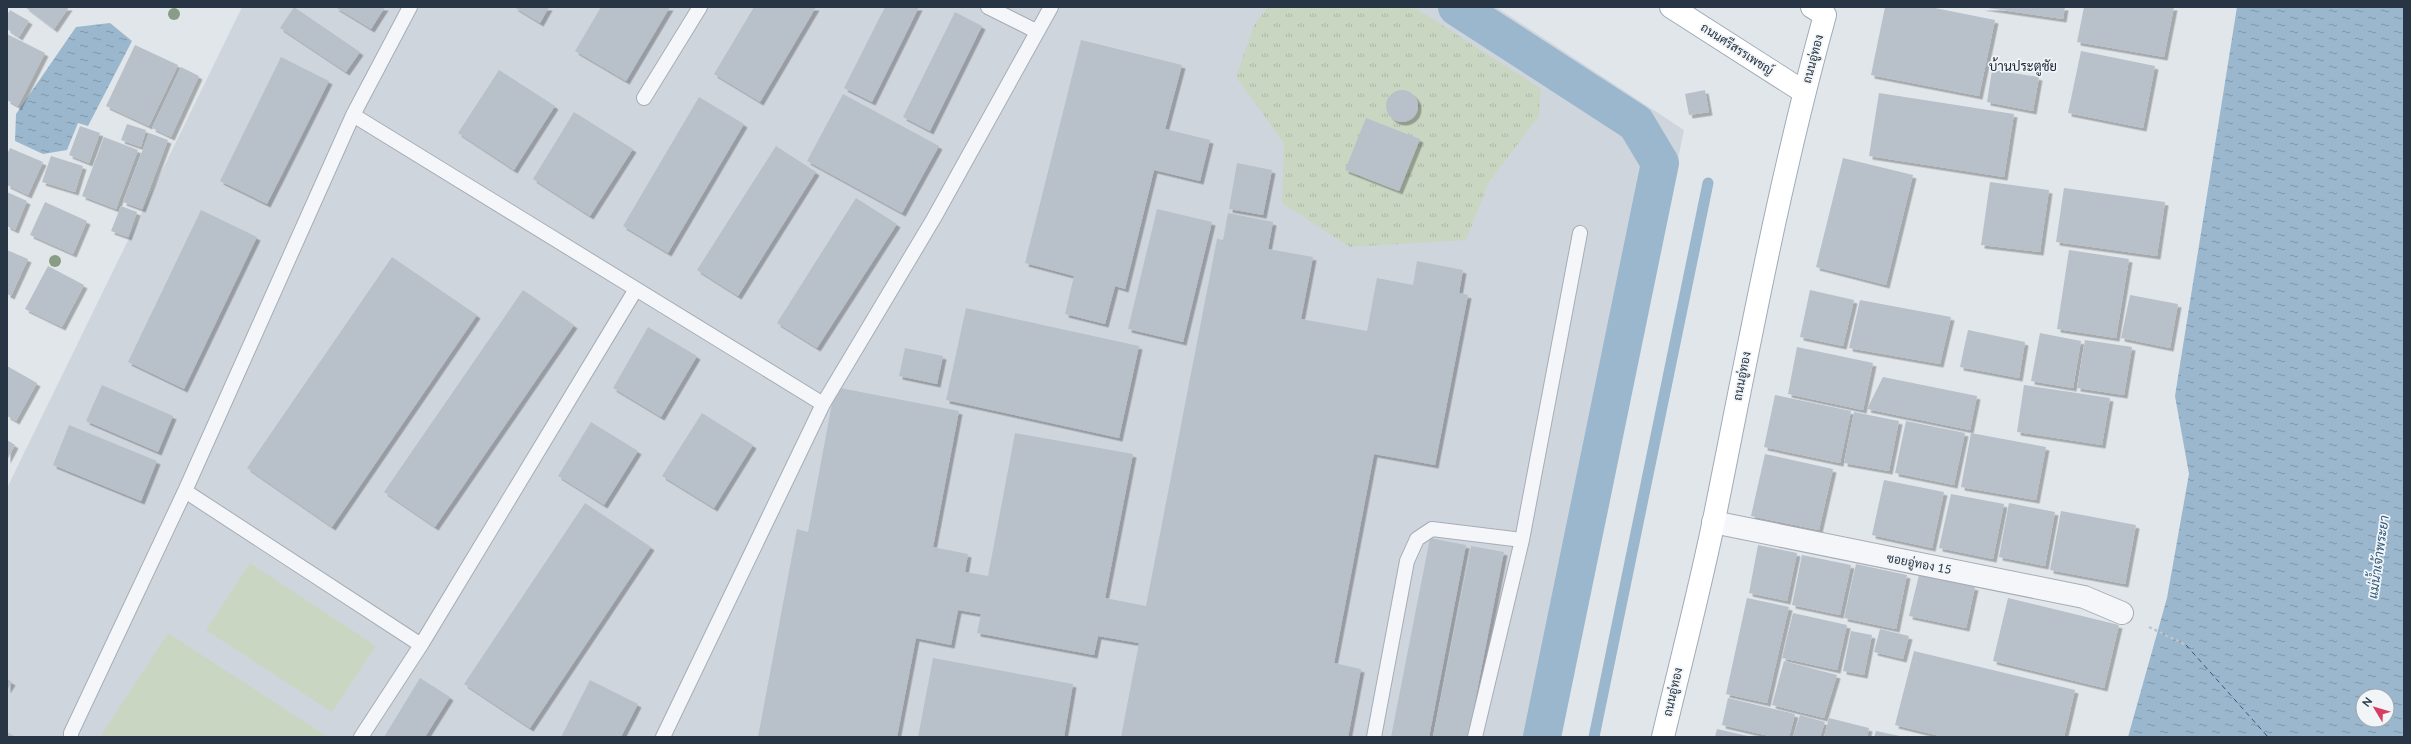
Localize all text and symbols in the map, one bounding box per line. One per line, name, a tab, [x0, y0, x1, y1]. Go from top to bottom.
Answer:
street label: ถนนศรีสรรเพชญ์	[1698, 20, 1776, 78]
street label: ถนนอู่ทอง	[1799, 33, 1827, 85]
district label: บ้านประตูชัย	[1989, 57, 2057, 76]
street label: ถนนอู่ทอง	[1729, 350, 1755, 402]
water label: แม่น้ำเจ้าพระยา	[2360, 514, 2392, 600]
street label: ซอยอู่ทอง 15	[1885, 550, 1953, 578]
street label: ถนนอู่ทอง	[1660, 666, 1686, 718]
north arrow	[2355, 688, 2395, 728]
text: N	[2359, 694, 2374, 709]

